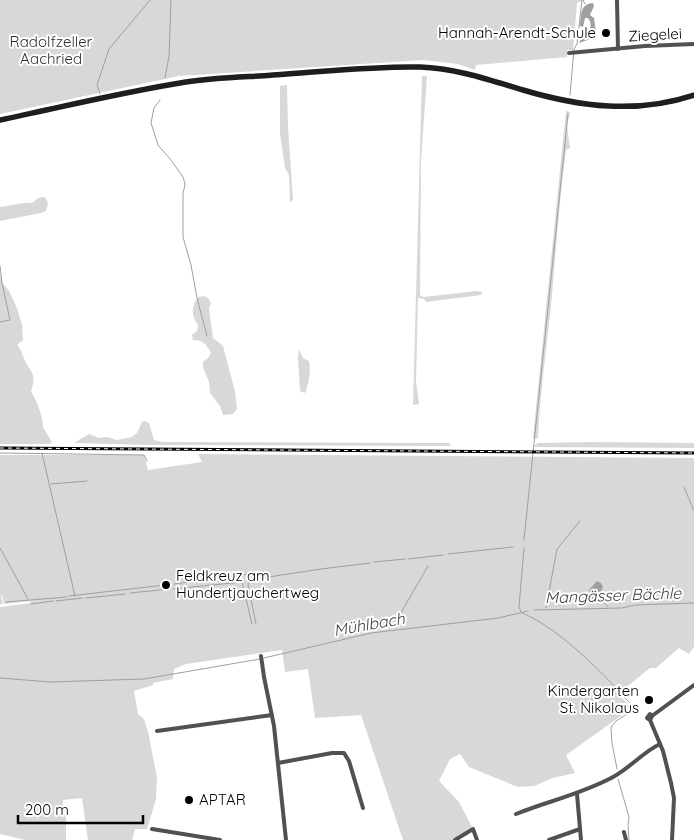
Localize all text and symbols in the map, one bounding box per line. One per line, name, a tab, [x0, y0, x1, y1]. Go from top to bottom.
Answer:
place label: Hannah-Arendt-Schule	[438, 23, 596, 42]
street label: Ziegelei	[628, 24, 682, 45]
marker: Hannah-Arendt-Schule	[600, 27, 612, 39]
park label: Radolfzeller Aachried	[10, 32, 93, 68]
place label: Feldkreuz am Hundertjauchertweg	[176, 566, 319, 602]
marker: Feldkreuz am Hundertjauchertweg	[160, 579, 172, 591]
water label: Mangässer Bächle	[544, 583, 682, 607]
water label: Mühlbach	[332, 608, 407, 640]
place label: Kindergarten St. Nikolaus	[548, 681, 639, 717]
marker: Kindergarten St. Nikolaus	[643, 694, 655, 706]
place label: APTAR	[199, 790, 246, 809]
scale bar	[18, 792, 142, 824]
marker: APTAR	[183, 794, 195, 806]
text: 200 m	[25, 800, 69, 819]

